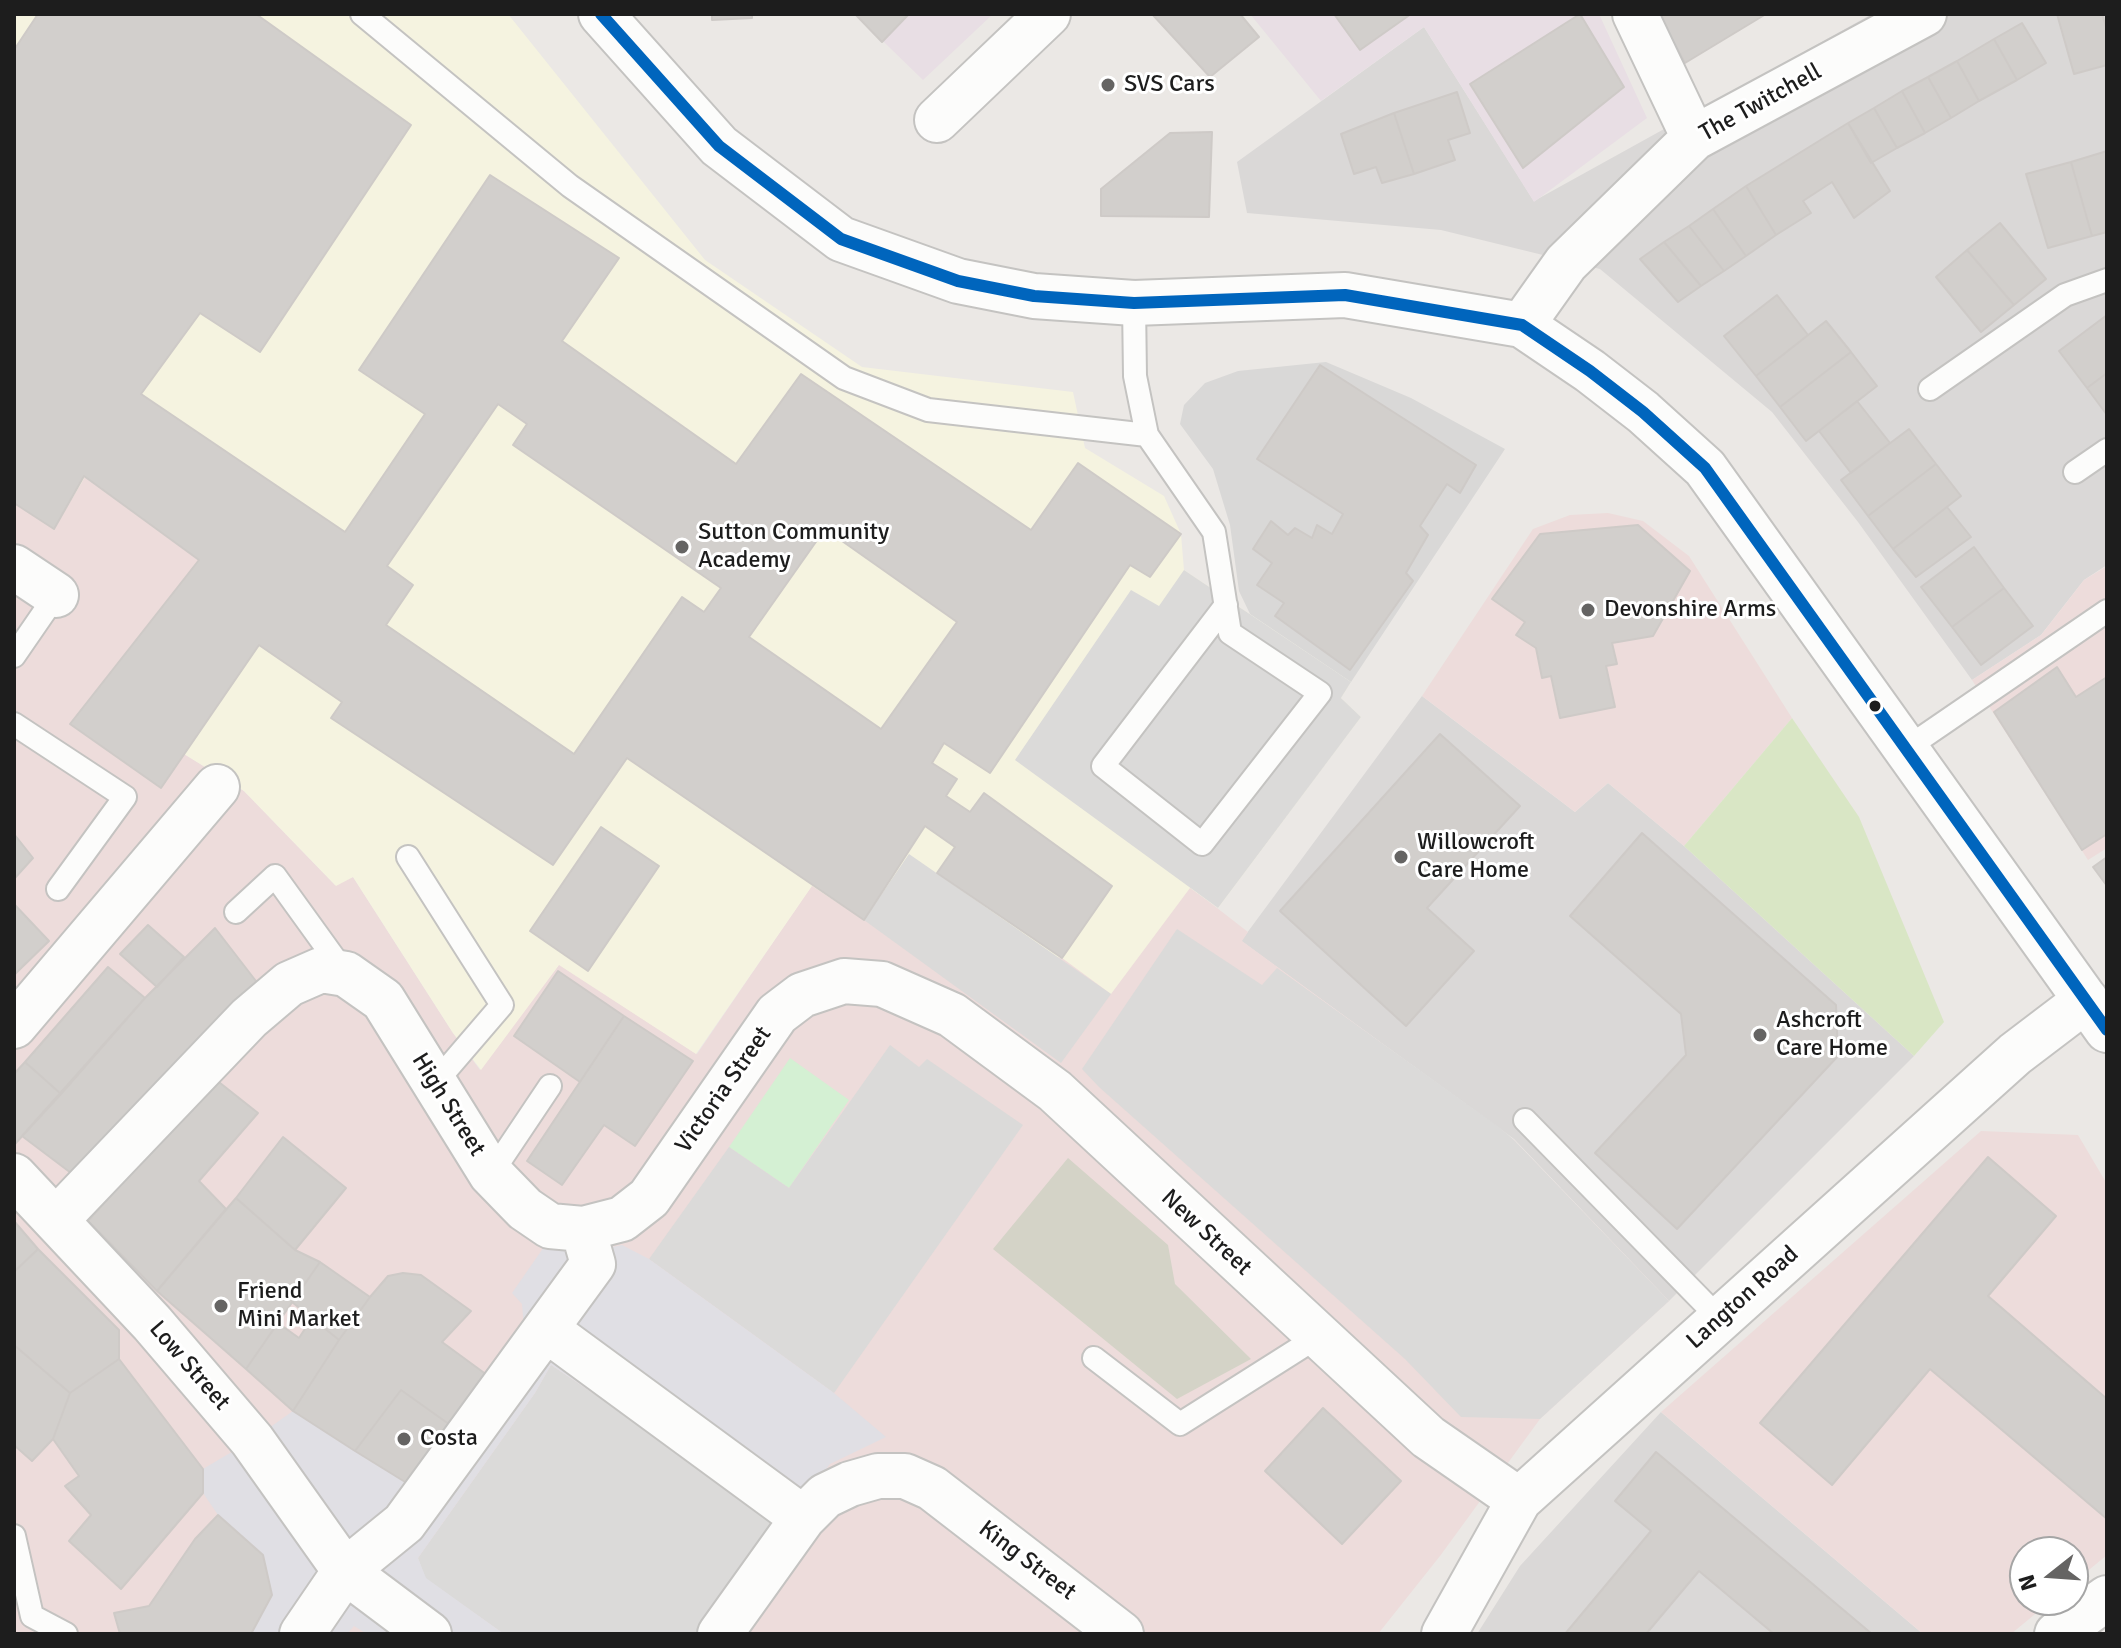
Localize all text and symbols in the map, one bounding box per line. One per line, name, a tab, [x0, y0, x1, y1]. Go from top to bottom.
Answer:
street label: The Twitchell	[1695, 58, 1827, 148]
place label: SVS Cars	[1124, 71, 1215, 99]
marker: SVS Cars	[1099, 76, 1117, 94]
place label: Sutton Community Academy	[698, 519, 889, 575]
marker: Sutton Community Academy	[673, 538, 691, 556]
place label: Devonshire Arms	[1604, 596, 1776, 624]
marker: Devonshire Arms	[1579, 601, 1597, 619]
unlabelled marker	[1867, 698, 1883, 714]
place label: Willowcroft Care Home	[1417, 829, 1534, 885]
marker: Willowcroft Care Home	[1392, 848, 1410, 866]
place label: Ashcroft Care Home	[1776, 1007, 1888, 1063]
street label: Victoria Street	[670, 1021, 778, 1159]
marker: Ashcroft Care Home	[1751, 1026, 1769, 1044]
street label: High Street	[405, 1048, 491, 1162]
street label: New Street	[1155, 1184, 1257, 1282]
street label: Langton Road	[1681, 1240, 1805, 1356]
place label: Friend Mini Market	[237, 1278, 360, 1334]
marker: Friend Mini Market	[212, 1297, 230, 1315]
street label: Low Street	[142, 1315, 236, 1417]
place label: Costa	[420, 1425, 478, 1453]
marker: Costa	[395, 1430, 413, 1448]
street label: King Street	[973, 1515, 1081, 1607]
north arrow	[2009, 1536, 2089, 1616]
text: N	[2012, 1571, 2043, 1594]

